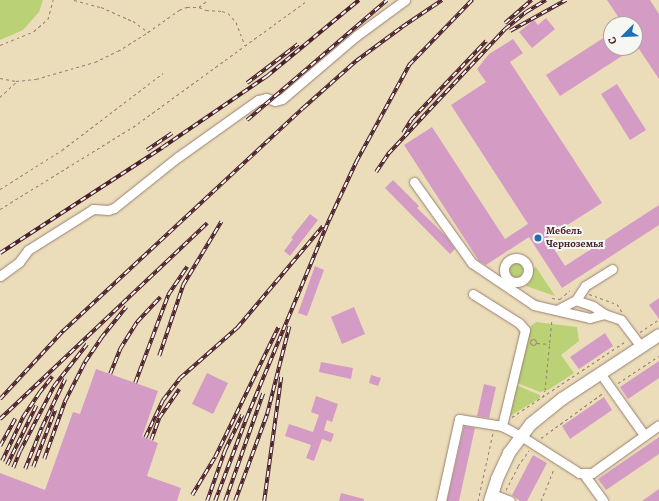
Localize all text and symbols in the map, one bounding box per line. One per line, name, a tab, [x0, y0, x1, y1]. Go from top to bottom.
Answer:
north arrow	[603, 16, 643, 56]
text: С	[604, 35, 621, 47]
place label: Мебель Черноземья	[546, 225, 604, 251]
marker: Мебель Черноземья	[533, 233, 543, 243]

